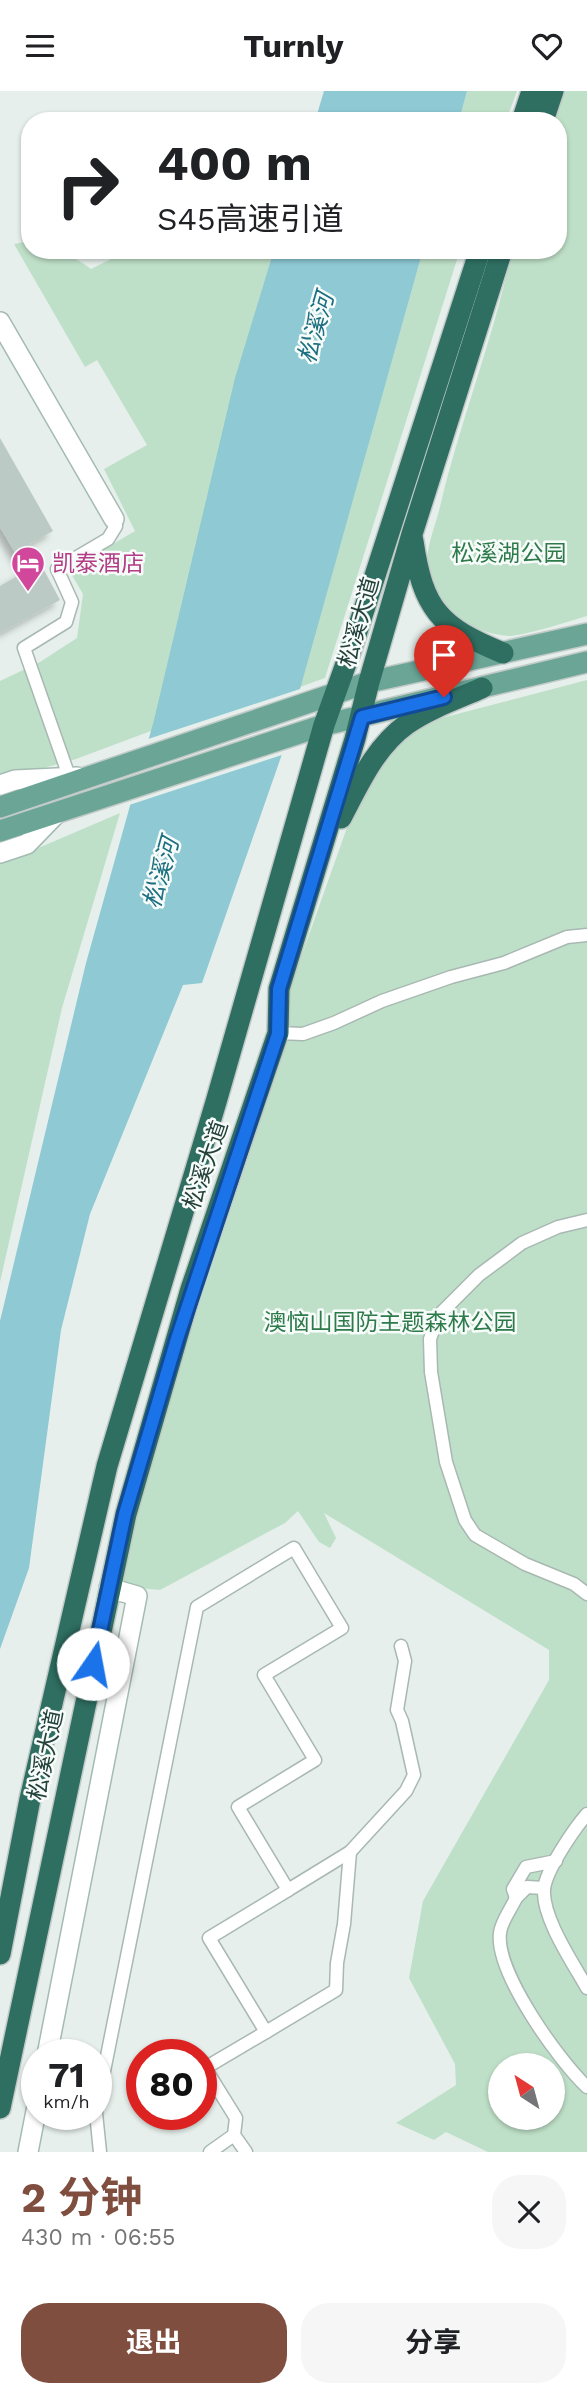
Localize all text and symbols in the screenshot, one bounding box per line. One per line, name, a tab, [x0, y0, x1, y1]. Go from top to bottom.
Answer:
icon: menu	[21, 27, 59, 65]
text: Turnly	[243, 27, 344, 65]
icon: heart	[528, 27, 566, 65]
text: 400 m	[157, 134, 312, 192]
icon: right	[42, 140, 133, 231]
text: S45高速引道	[157, 200, 344, 238]
water label: 松溪河	[293, 286, 340, 366]
park label: 松溪湖公园	[452, 540, 567, 567]
hotel icon: 凯泰酒店	[9, 544, 47, 593]
place label: 凯泰酒店	[52, 550, 144, 577]
street label: 松溪大道	[333, 574, 385, 670]
pin	[414, 625, 474, 697]
icon: arrive	[425, 636, 463, 674]
water label: 松溪河	[138, 831, 185, 911]
street label: 松溪大道	[178, 1117, 234, 1213]
park label: 澳恼山国防主题森林公园	[264, 1309, 517, 1336]
position arrow	[56, 1627, 130, 1701]
street label: 松溪大道	[23, 1707, 69, 1803]
speed limit sign: 80	[126, 2039, 217, 2130]
north arrow	[488, 2053, 565, 2130]
map controls	[488, 2053, 565, 2130]
text: 71	[48, 2054, 85, 2096]
text: km/h	[43, 2091, 90, 2112]
text: 2 分钟	[21, 2173, 142, 2222]
button: close	[492, 2175, 566, 2249]
text: 430 m · 06:55	[21, 2224, 175, 2251]
button: 退出	[21, 2303, 287, 2383]
button: 分享	[301, 2303, 566, 2383]

